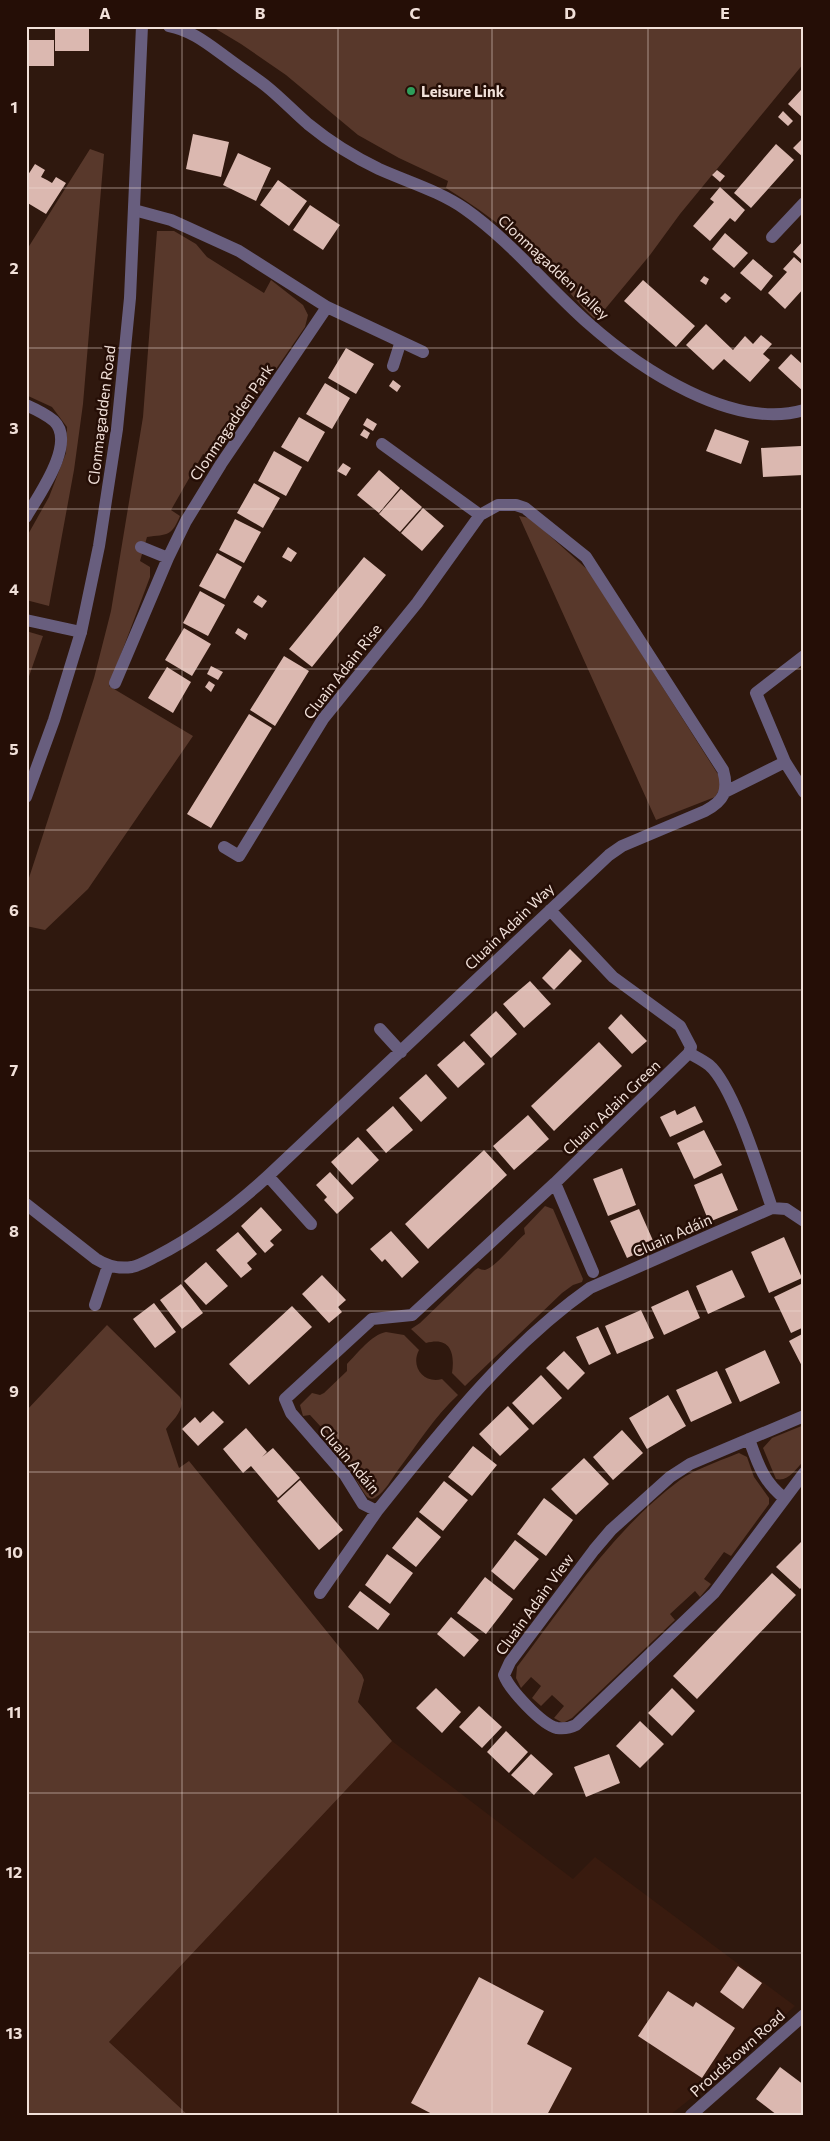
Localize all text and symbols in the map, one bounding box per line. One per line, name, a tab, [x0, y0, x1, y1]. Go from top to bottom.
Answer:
text: A	[99, 3, 111, 22]
text: B	[255, 3, 266, 22]
text: C	[410, 3, 421, 22]
text: D	[564, 3, 576, 22]
text: E	[720, 3, 730, 22]
place label: Leisure Link	[421, 82, 505, 100]
marker: Leisure Link	[405, 85, 417, 97]
text: 1	[10, 97, 18, 116]
street label: Clonmagadden Valley	[495, 211, 614, 323]
text: 2	[9, 258, 19, 277]
street label: Clonmagadden Road	[84, 344, 118, 486]
street label: Clonmagadden Park	[185, 360, 277, 484]
text: 3	[9, 418, 19, 437]
text: 4	[9, 579, 19, 598]
street label: Cluain Adain Rise	[299, 620, 385, 722]
text: 5	[9, 739, 19, 758]
street label: Cluain Adain Way	[461, 879, 558, 973]
text: 6	[9, 900, 19, 919]
street label: Cluain Adain Green	[558, 1056, 664, 1158]
text: 7	[10, 1060, 19, 1079]
street label: Cluain Adáin	[630, 1210, 714, 1260]
text: 8	[9, 1221, 19, 1240]
text: 9	[9, 1381, 19, 1400]
street label: Cluain Adáin	[316, 1421, 384, 1497]
text: 10	[5, 1542, 23, 1561]
street label: Cluain Adain View	[491, 1550, 577, 1658]
text: 11	[7, 1702, 21, 1721]
text: 12	[6, 1862, 22, 1881]
street label: Proudstown Road	[686, 2006, 788, 2100]
text: 13	[6, 2023, 22, 2042]

